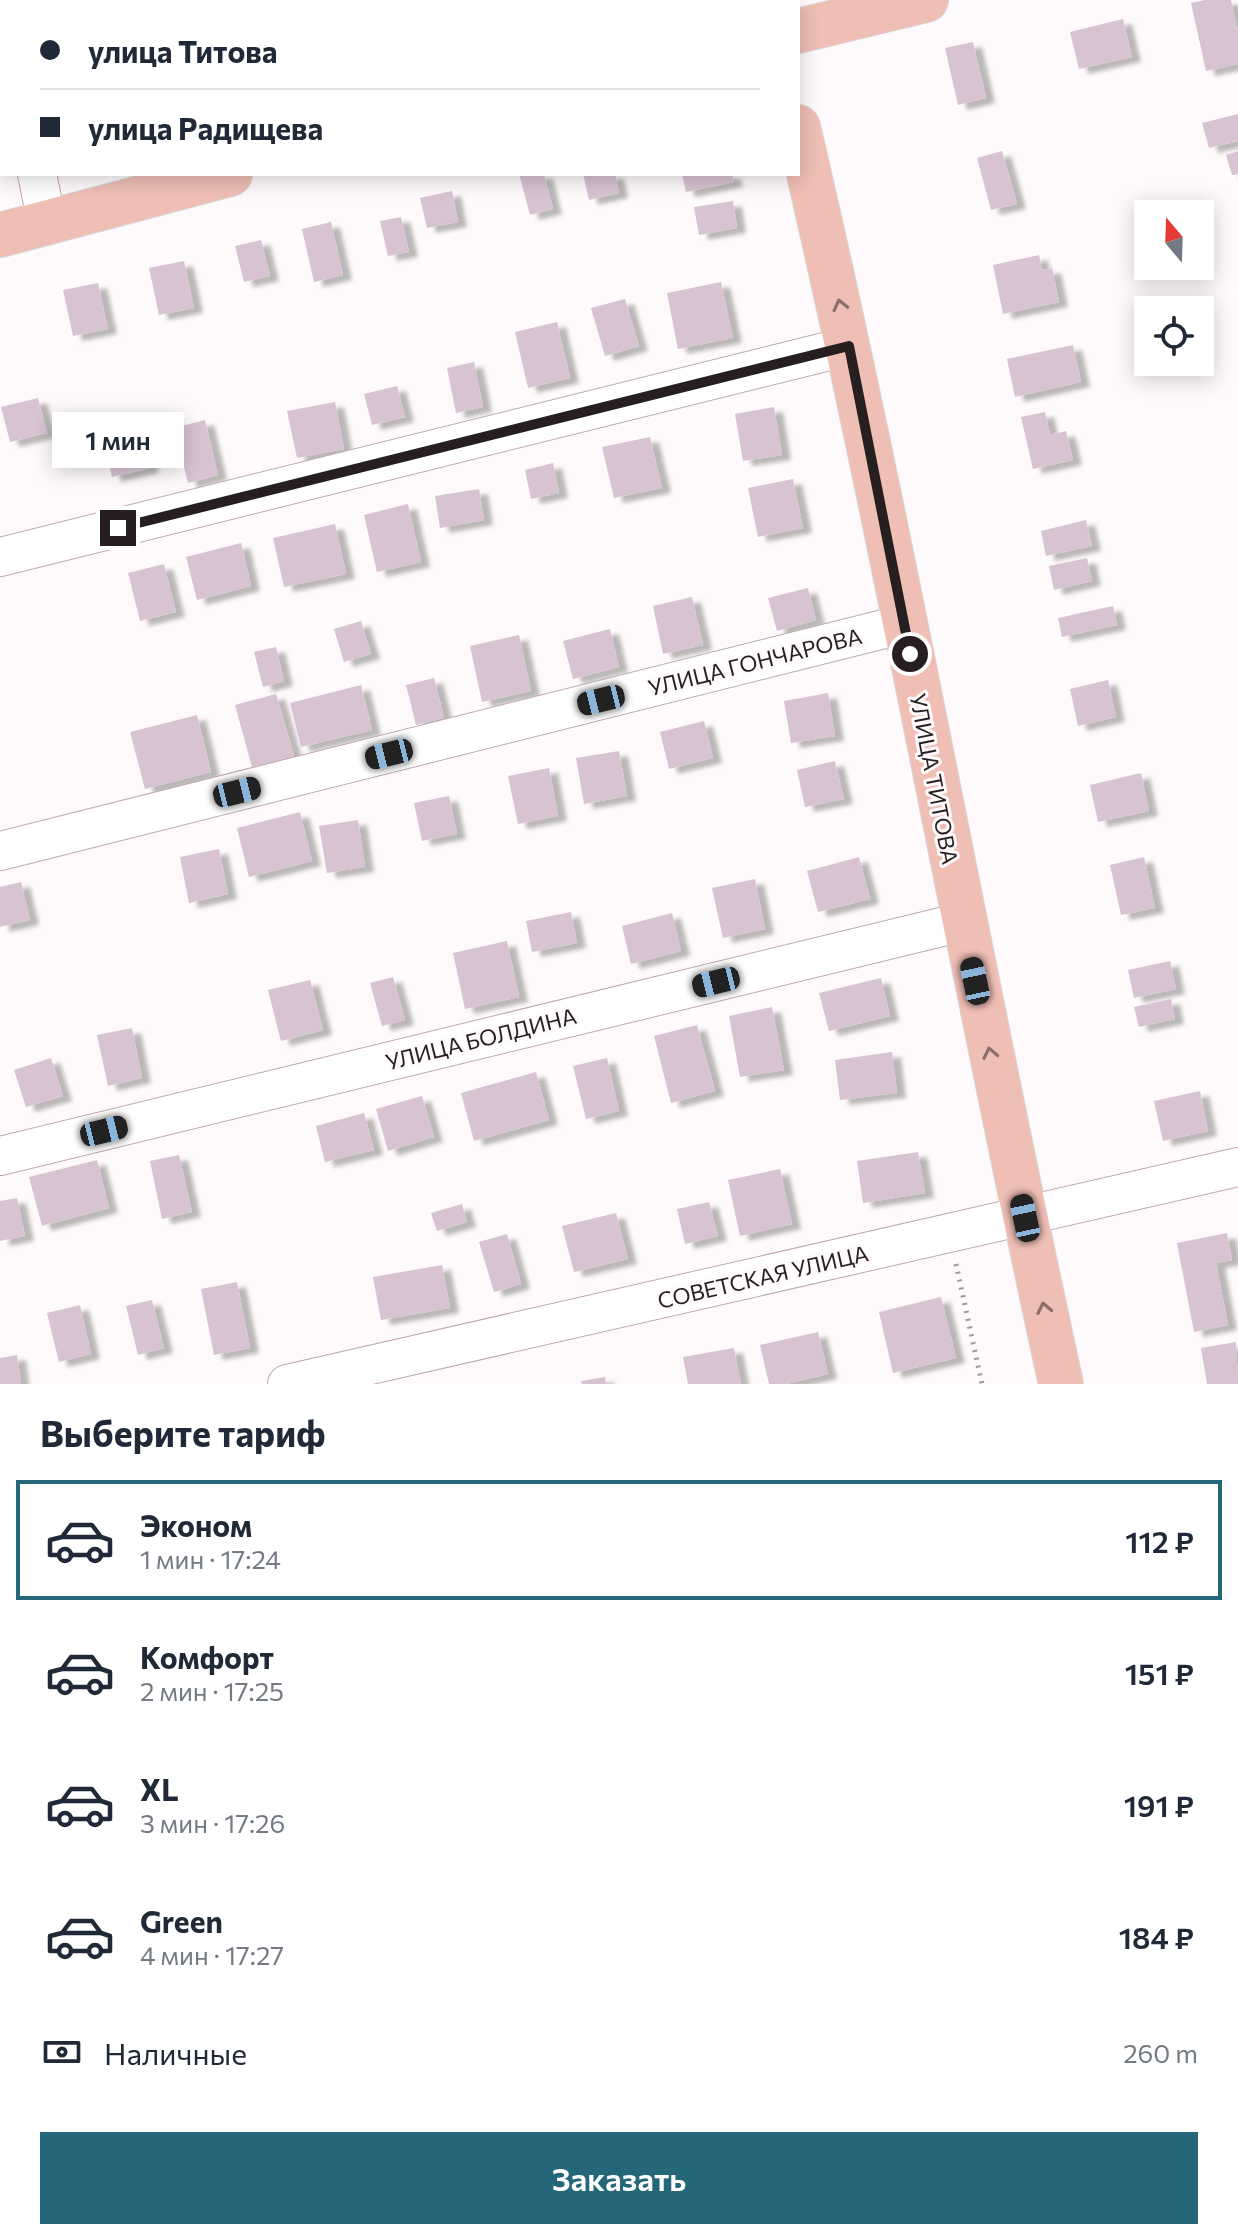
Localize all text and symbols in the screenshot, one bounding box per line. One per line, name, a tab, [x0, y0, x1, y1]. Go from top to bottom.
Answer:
text: улица Титова	[88, 32, 277, 69]
text: улица Радищева	[88, 109, 323, 146]
north arrow	[1134, 200, 1214, 280]
map controls	[1134, 200, 1214, 376]
button: locate	[1134, 296, 1214, 376]
one-way arrow	[832, 298, 849, 312]
callout: 1 мин	[52, 412, 184, 468]
text: 1 мин	[85, 424, 151, 455]
route end	[100, 510, 136, 546]
street label: УЛИЦА ГОНЧАРОВА	[645, 622, 865, 701]
route start	[892, 636, 928, 672]
car	[575, 683, 627, 717]
street label: УЛИЦА ТИТОВА	[905, 691, 964, 867]
car	[363, 737, 415, 771]
car	[211, 775, 263, 809]
car	[958, 955, 992, 1007]
car	[690, 965, 742, 999]
street label: УЛИЦА БОЛДИНА	[383, 1002, 579, 1075]
one-way arrow	[982, 1047, 999, 1061]
car	[78, 1114, 130, 1148]
car	[1008, 1192, 1042, 1244]
street label: СОВЕТСКАЯ УЛИЦА	[655, 1239, 871, 1314]
one-way arrow	[1036, 1301, 1053, 1315]
text: Выберите тариф	[40, 1410, 325, 1454]
icon: car	[44, 1504, 116, 1576]
text: Эконом	[140, 1506, 252, 1543]
text: 112 ₽	[1125, 1522, 1194, 1559]
text: 1 мин · 17:24	[140, 1543, 281, 1574]
icon: car	[44, 1636, 116, 1708]
text: Комфорт	[140, 1638, 274, 1675]
text: 151 ₽	[1125, 1654, 1194, 1691]
text: 2 мин · 17:25	[140, 1675, 284, 1706]
icon: car	[44, 1768, 116, 1840]
text: XL	[140, 1770, 179, 1807]
text: 191 ₽	[1124, 1786, 1194, 1823]
text: 3 мин · 17:26	[140, 1807, 285, 1838]
icon: car	[44, 1900, 116, 1972]
text: Green	[140, 1902, 223, 1939]
text: 184 ₽	[1119, 1918, 1194, 1955]
text: 4 мин · 17:27	[140, 1939, 284, 1970]
icon: cash	[40, 2030, 84, 2074]
text: Наличные	[104, 2034, 247, 2071]
text: 260 m	[1123, 2037, 1198, 2068]
button: Заказать	[40, 2132, 1198, 2224]

